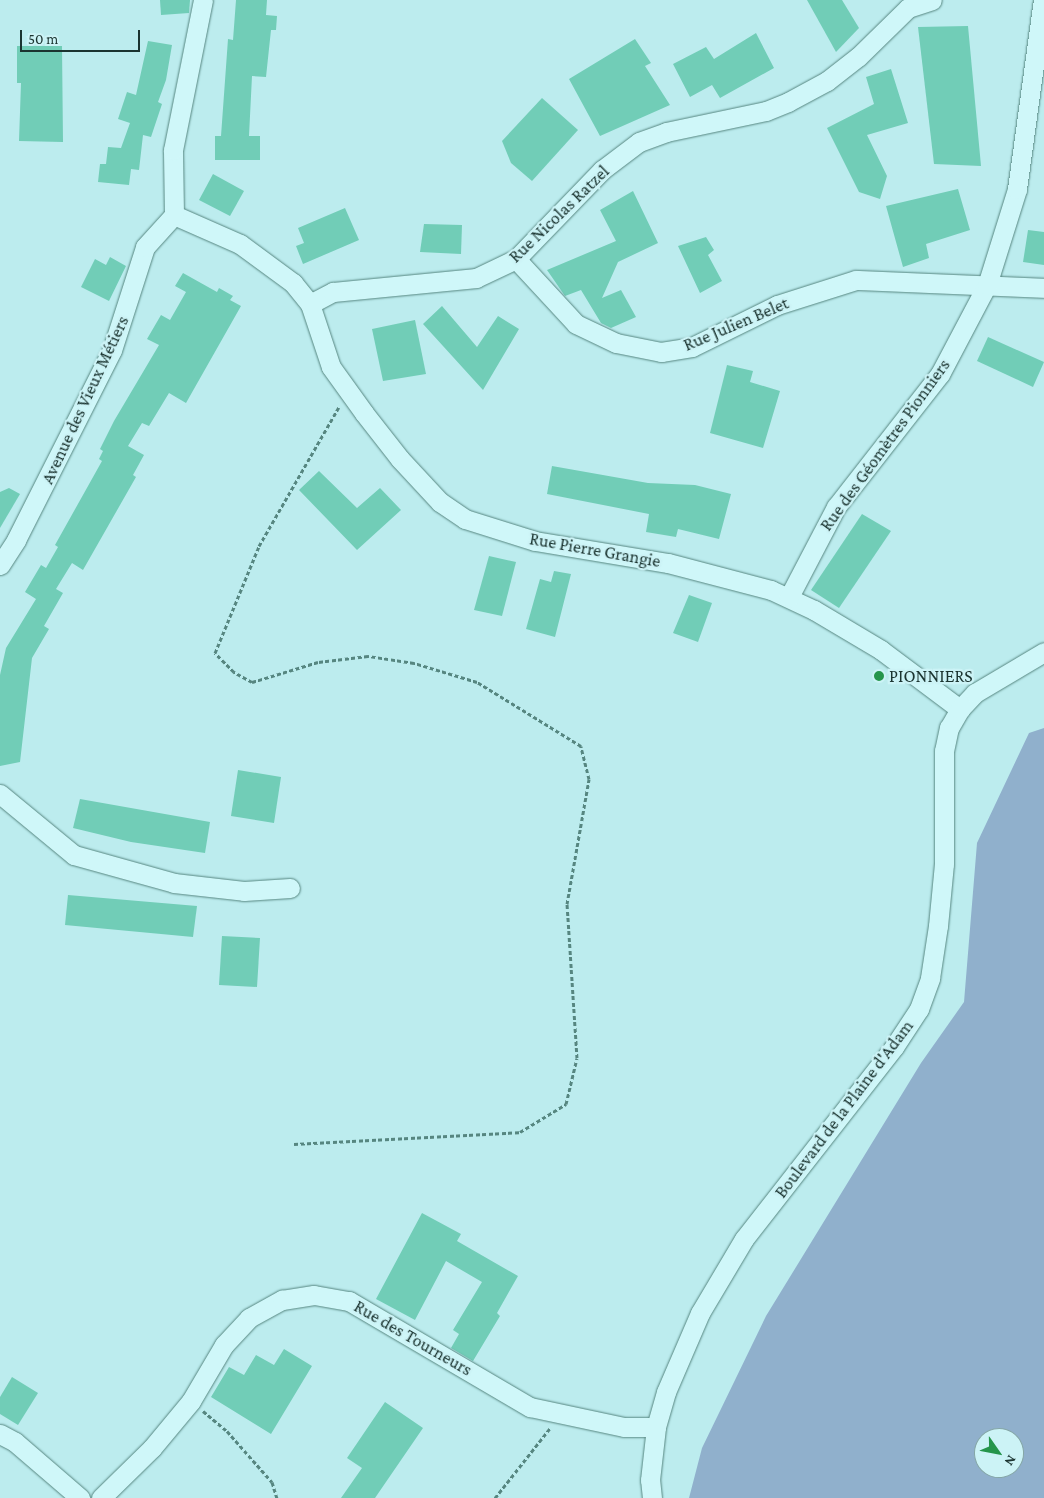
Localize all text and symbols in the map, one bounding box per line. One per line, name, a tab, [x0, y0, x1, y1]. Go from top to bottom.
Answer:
scale bar	[22, 20, 142, 52]
text: 50 m	[28, 31, 58, 47]
street label: Rue Nicolas Ratzel	[504, 161, 614, 267]
street label: Rue Julien Belet	[680, 292, 792, 356]
street label: Avenue des Vieux Métiers	[37, 313, 133, 487]
street label: Rue des Géomètres Pionniers	[815, 355, 955, 535]
street label: Rue Pierre Grangie	[528, 528, 662, 572]
place label: PIONNIERS	[889, 665, 973, 687]
marker: PIONNIERS	[873, 670, 885, 682]
street label: Boulevard de la Plaine d'Adam	[770, 1016, 918, 1202]
street label: Rue des Tourneurs	[350, 1295, 476, 1381]
north arrow	[974, 1428, 1024, 1478]
text: N	[1001, 1452, 1020, 1469]

